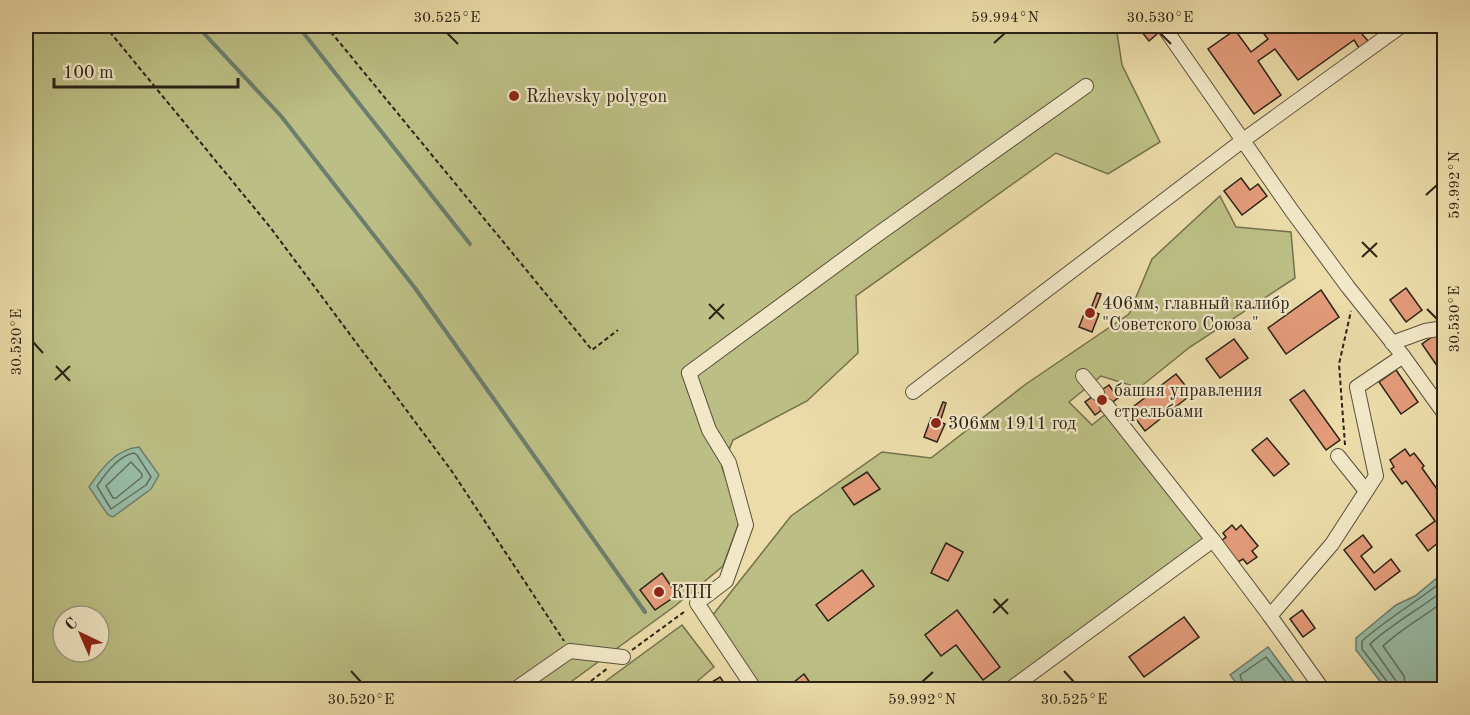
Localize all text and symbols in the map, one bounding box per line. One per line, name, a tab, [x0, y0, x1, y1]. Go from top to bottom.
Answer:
text: 30.525°E	[414, 11, 480, 26]
text: 59.994°N	[971, 11, 1039, 26]
text: 30.530°E	[1127, 11, 1193, 26]
scale bar	[54, 51, 238, 89]
text: 100 m	[63, 64, 114, 82]
place label: Rzhevsky polygon	[526, 88, 667, 106]
marker: Rzhevsky polygon	[507, 89, 521, 103]
text: 59.992°N	[1448, 151, 1463, 219]
text: 30.530°E	[1448, 286, 1463, 352]
place label: 406мм, главный калибр "Советского Союза"	[1102, 295, 1290, 334]
marker: 406мм, главный калибр "Советского Союза"	[1083, 306, 1097, 320]
text: 30.520°E	[10, 309, 25, 375]
place label: башня управления стрельбами	[1114, 382, 1262, 421]
marker: башня управления стрельбами	[1095, 393, 1109, 407]
place label: 306мм 1911 год	[948, 415, 1076, 433]
marker: 306мм 1911 год	[929, 416, 943, 430]
place label: КПП	[671, 584, 712, 602]
marker: КПП	[652, 585, 666, 599]
north arrow	[51, 604, 111, 664]
text: С	[63, 615, 81, 634]
text: 30.520°E	[328, 693, 394, 708]
text: 59.992°N	[888, 693, 956, 708]
text: 30.525°E	[1041, 693, 1107, 708]

